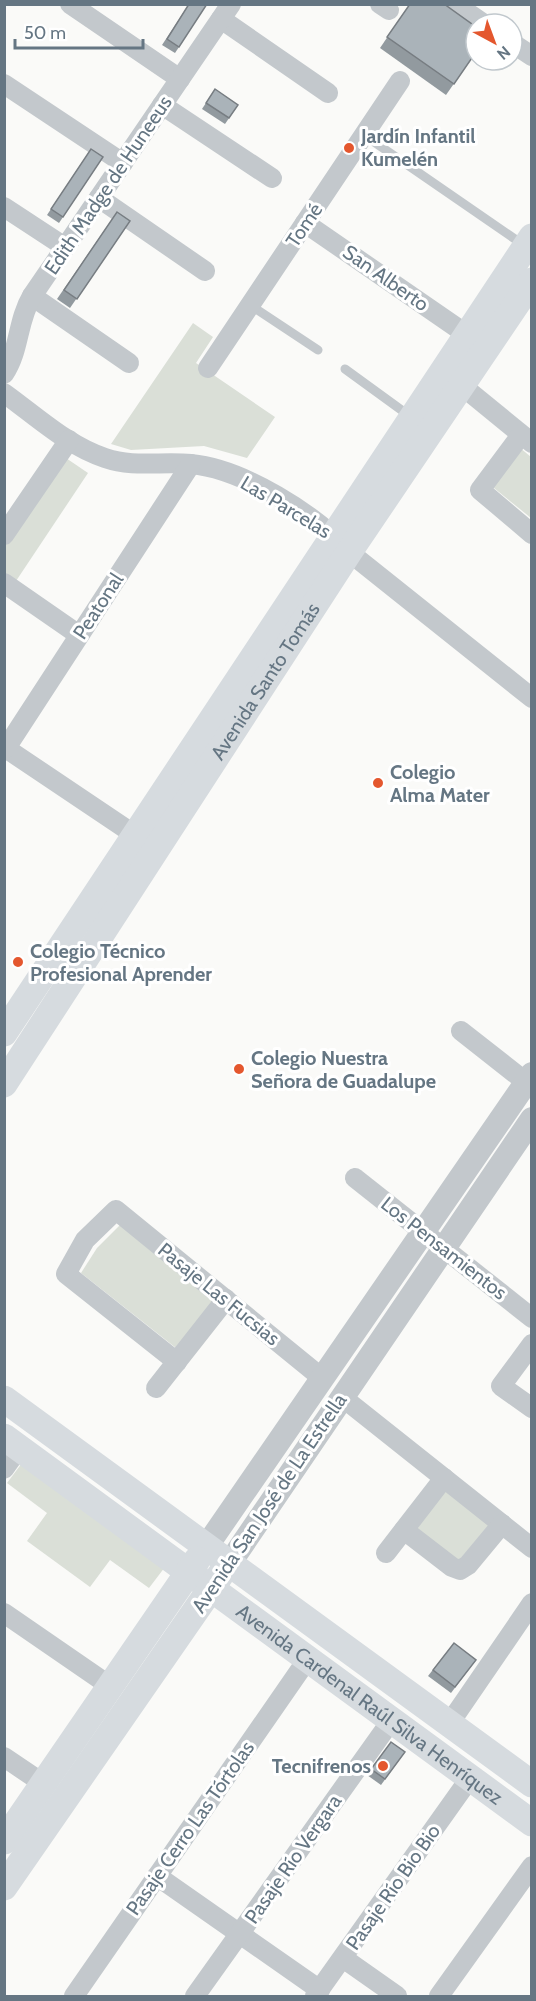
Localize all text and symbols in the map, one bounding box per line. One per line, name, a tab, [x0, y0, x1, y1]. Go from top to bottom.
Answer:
scale bar	[15, 12, 142, 50]
north arrow	[464, 12, 524, 72]
text: 50 m	[24, 22, 66, 44]
text: N	[493, 42, 514, 64]
street label: Edith Madge de Huneeus	[39, 91, 177, 279]
place label: Jardín Infantil Kumelén	[360, 124, 476, 171]
marker: Jardín Infantil Kumelén	[342, 141, 356, 155]
street label: Tomé	[281, 198, 327, 252]
street label: San Alberto	[338, 240, 434, 316]
street label: Las Parcelas	[237, 471, 335, 543]
street label: Peatonal	[68, 568, 128, 644]
street label: Avenida Santo Tomás	[206, 598, 325, 764]
place label: Colegio Alma Mater	[390, 760, 490, 807]
marker: Colegio Alma Mater	[371, 776, 385, 790]
place label: Colegio Técnico Profesional Aprender	[30, 939, 212, 986]
marker: Colegio Técnico Profesional Aprender	[11, 955, 25, 969]
place label: Colegio Nuestra Señora de Guadalupe	[251, 1046, 436, 1093]
marker: Colegio Nuestra Señora de Guadalupe	[232, 1062, 246, 1076]
street label: Los Pensamientos	[376, 1191, 512, 1305]
street label: Pasaje Las Fucsias	[153, 1238, 285, 1350]
street label: Avenida San José de La Estrella	[187, 1389, 352, 1617]
street label: Avenida Cardenal Raúl Silva Henríquez	[232, 1599, 508, 1810]
street label: Pasaje Cerro Las Tórtolas	[121, 1736, 259, 1920]
place label: Tecnifrenos	[272, 1754, 371, 1778]
marker: Tecnifrenos	[376, 1759, 390, 1773]
street label: Pasaje Río Vergara	[240, 1790, 347, 1928]
street label: Pasaje Río Bio Bio	[341, 1820, 445, 1954]

